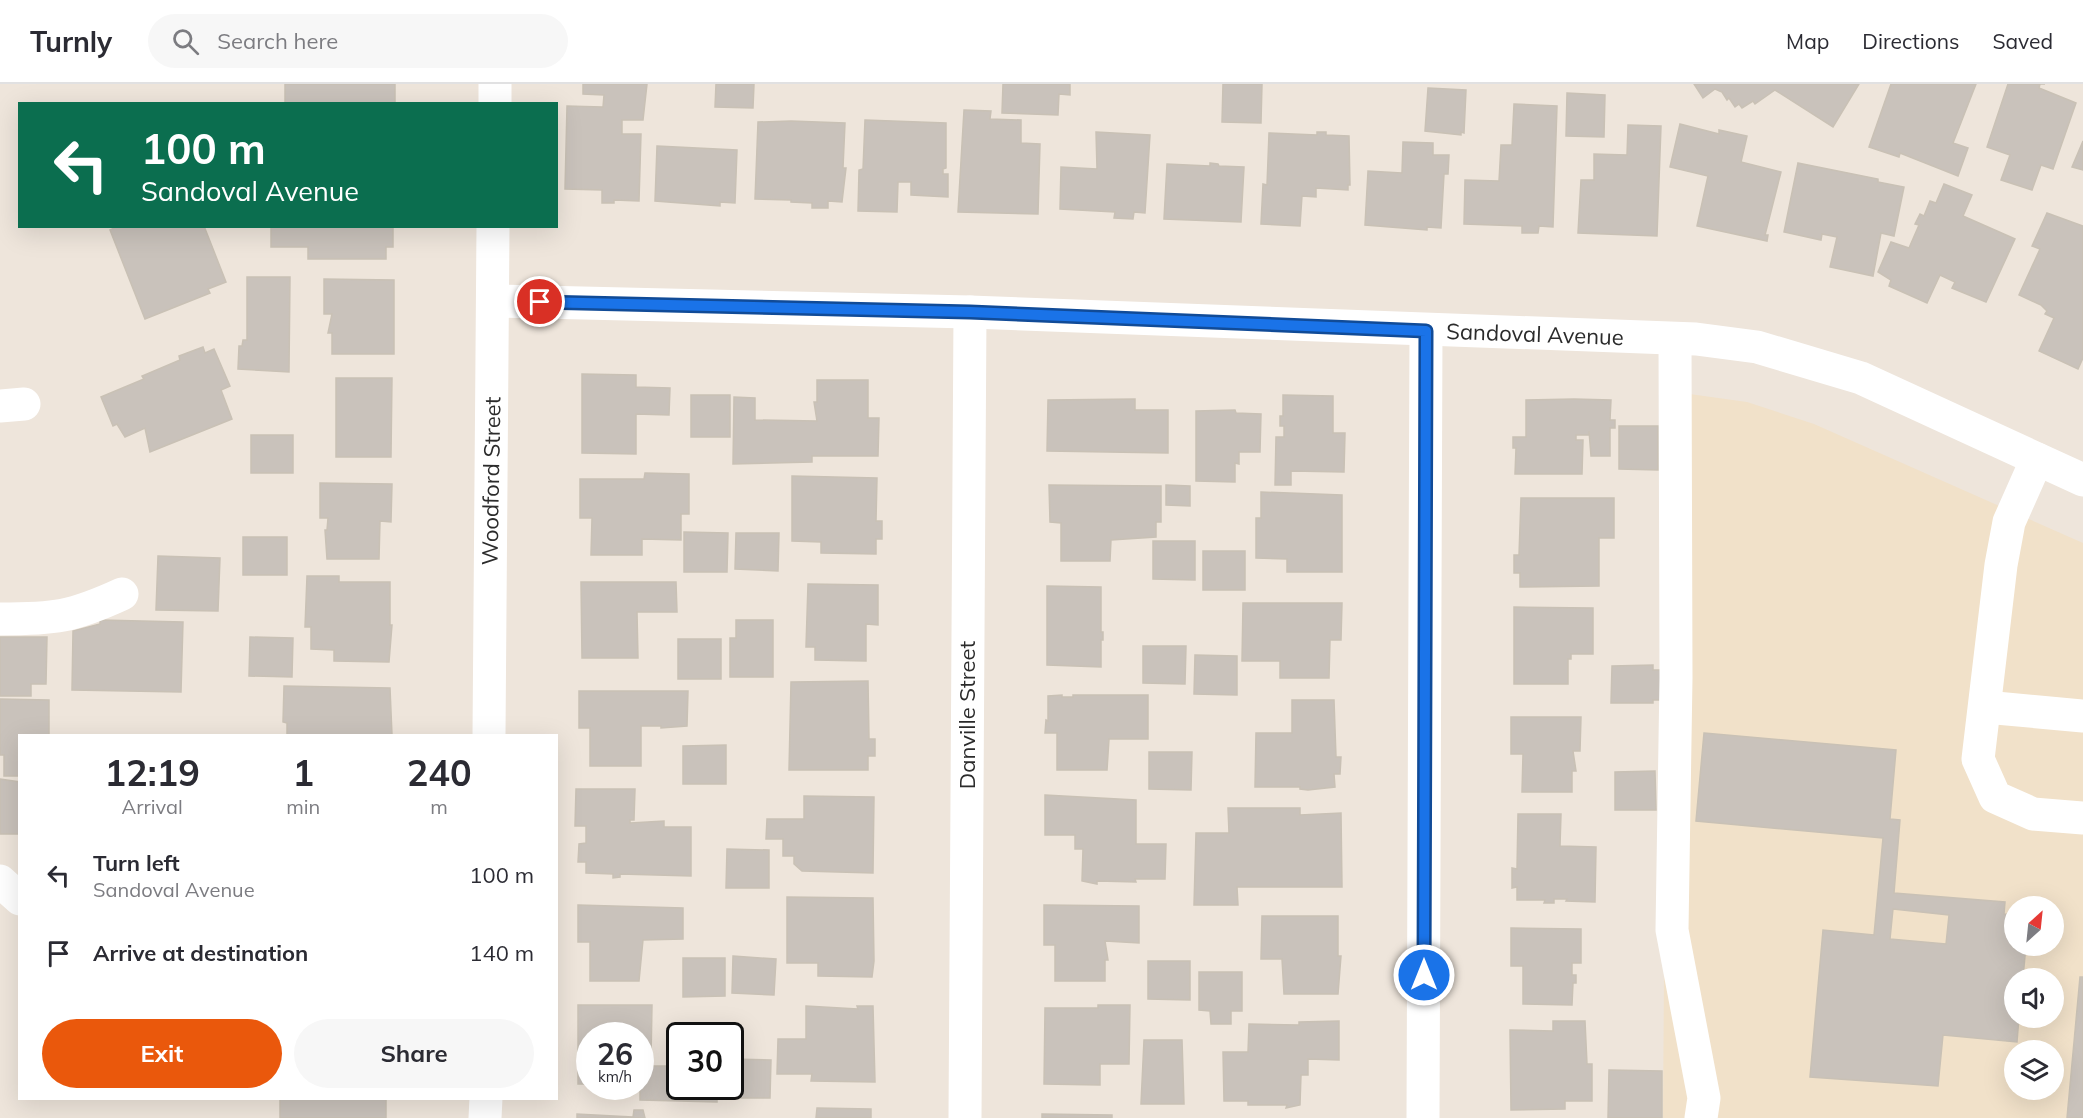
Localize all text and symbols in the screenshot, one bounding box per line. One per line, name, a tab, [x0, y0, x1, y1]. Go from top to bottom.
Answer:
search box	[148, 14, 568, 68]
text: Turnly	[30, 24, 112, 59]
icon: search	[169, 25, 202, 58]
text: Search here	[217, 27, 338, 55]
text: Map	[1786, 28, 1829, 54]
text: Directions	[1862, 28, 1959, 54]
text: Saved	[1992, 28, 2053, 54]
text: 100 m	[141, 122, 266, 175]
icon: left	[42, 126, 120, 204]
text: Sandoval Avenue	[141, 174, 359, 208]
pin	[514, 276, 565, 327]
icon: arrive	[523, 285, 556, 318]
street label: Sandoval Avenue	[1446, 317, 1624, 351]
street label: Woodford Street	[476, 396, 506, 566]
street label: Danville Street	[953, 641, 981, 789]
text: 12:19	[104, 750, 200, 795]
text: 1	[292, 750, 314, 795]
text: 240	[407, 750, 472, 795]
text: Arrival	[122, 794, 183, 819]
text: min	[286, 794, 320, 819]
text: m	[430, 794, 448, 819]
text: Turn left	[93, 849, 180, 877]
icon: left	[42, 859, 75, 892]
text: 100 m	[469, 861, 534, 889]
text: Sandoval Avenue	[93, 877, 255, 902]
north arrow	[2004, 896, 2064, 956]
map controls	[2004, 896, 2064, 1100]
icon: arrive	[42, 937, 75, 970]
text: Arrive at destination	[93, 939, 308, 967]
text: 140 m	[469, 939, 534, 967]
position arrow	[1392, 943, 1456, 1007]
button: sound	[2004, 968, 2064, 1028]
button: Exit	[42, 1019, 282, 1088]
button: Share	[294, 1019, 534, 1088]
speed limit sign: 30	[666, 1022, 744, 1100]
text: 26	[597, 1035, 633, 1073]
button: layers	[2004, 1040, 2064, 1100]
text: km/h	[598, 1067, 632, 1086]

